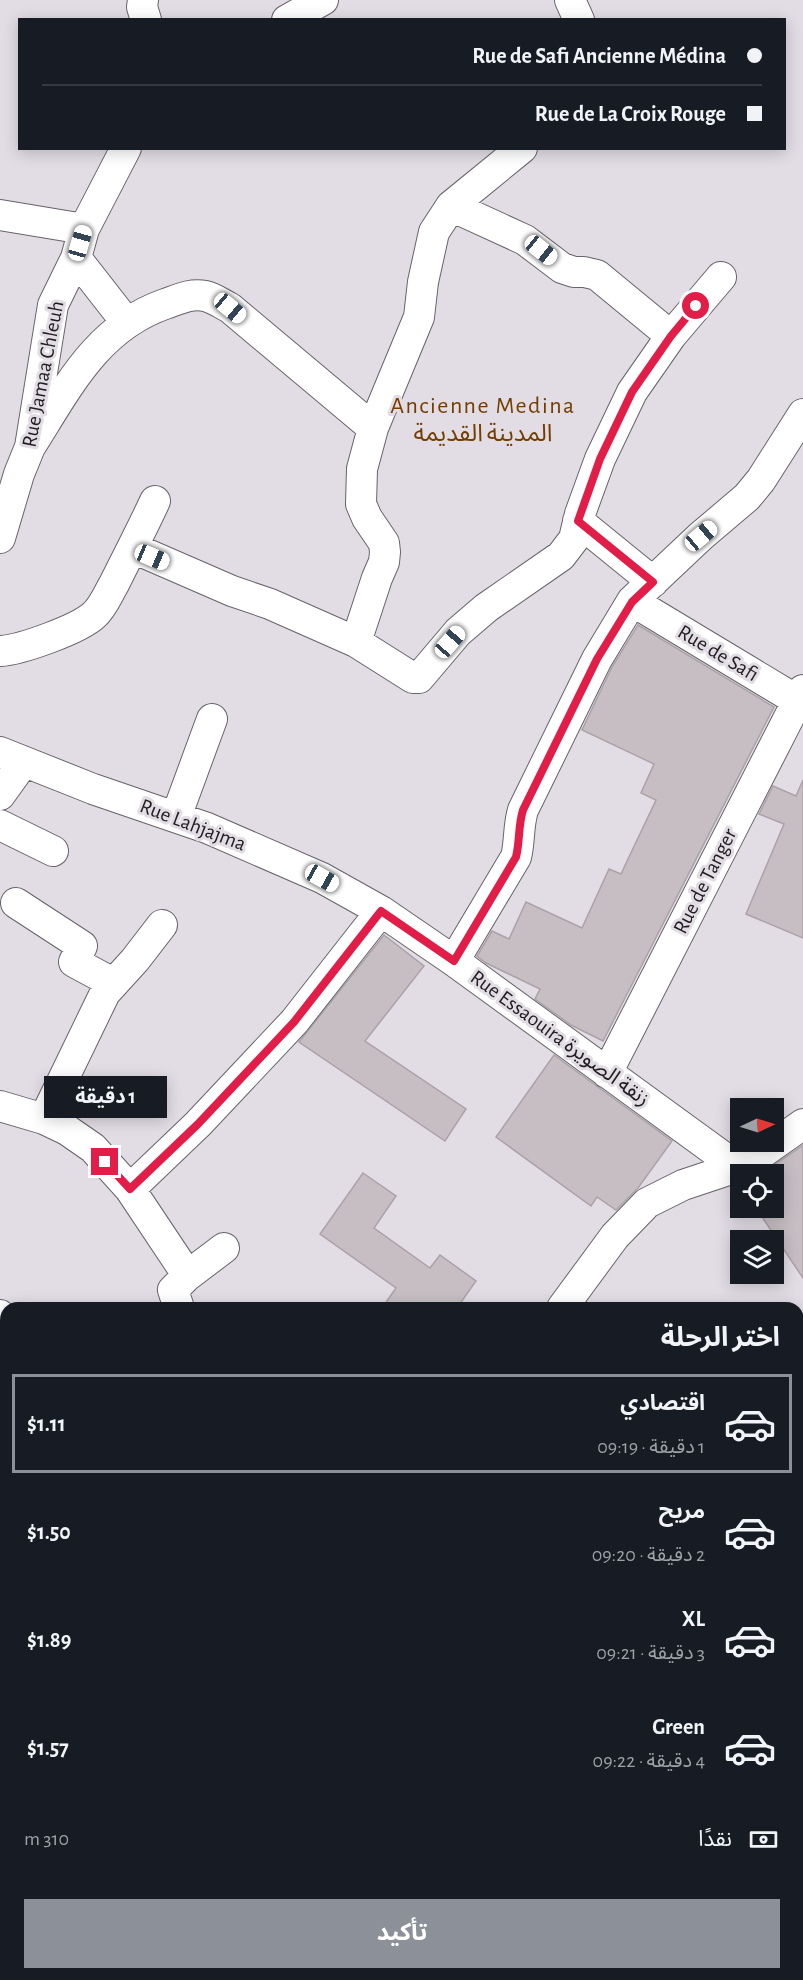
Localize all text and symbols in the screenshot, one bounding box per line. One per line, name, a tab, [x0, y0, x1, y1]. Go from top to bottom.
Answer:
text: Rue de Safi Ancienne Médina	[472, 45, 726, 67]
text: Rue de La Croix Rouge	[535, 103, 726, 125]
car	[66, 223, 94, 263]
car	[521, 232, 561, 268]
car	[210, 290, 250, 326]
route start	[682, 292, 709, 319]
street label: Rue Jamaa Chleuh	[19, 299, 67, 449]
district label: Ancienne Medina المدينة القديمة	[390, 394, 576, 446]
car	[681, 518, 721, 554]
car	[132, 542, 172, 572]
street label: Rue de Safi	[674, 621, 762, 685]
car	[431, 623, 469, 661]
street label: Rue Lahjajma	[137, 795, 249, 855]
street label: Rue de Tanger	[670, 825, 741, 937]
car	[302, 861, 342, 895]
street label: Rue Essaouira زنقة الصويرة	[466, 966, 653, 1111]
callout: 1 دقيقة	[44, 1075, 166, 1117]
text: 1 دقيقة	[75, 1087, 136, 1107]
north arrow	[730, 1098, 784, 1152]
map controls	[730, 1098, 784, 1284]
route end	[91, 1148, 118, 1175]
button: locate	[730, 1164, 784, 1218]
button: layers	[730, 1230, 784, 1284]
text: اختر الرحلة	[661, 1324, 780, 1351]
text: اقتصادي	[620, 1392, 705, 1414]
icon: car	[723, 1397, 777, 1451]
text: $1.11	[27, 1413, 66, 1435]
text: 1 دقيقة · 09:19	[597, 1437, 705, 1457]
text: مريح	[659, 1500, 705, 1522]
icon: car	[723, 1505, 777, 1559]
text: $1.50	[27, 1521, 71, 1543]
text: 2 دقيقة · 09:20	[592, 1545, 705, 1565]
text: XL	[682, 1608, 705, 1630]
icon: car	[723, 1613, 777, 1667]
text: $1.89	[27, 1629, 71, 1651]
text: 3 دقيقة · 09:21	[596, 1643, 705, 1663]
text: Green	[652, 1716, 705, 1738]
icon: car	[723, 1721, 777, 1775]
text: $1.57	[27, 1737, 69, 1759]
text: 4 دقيقة · 09:22	[593, 1751, 705, 1771]
icon: cash	[747, 1823, 780, 1856]
text: نقدًا	[698, 1828, 732, 1850]
text: 310 m	[24, 1829, 69, 1849]
button: تأكيد	[24, 1899, 780, 1968]

